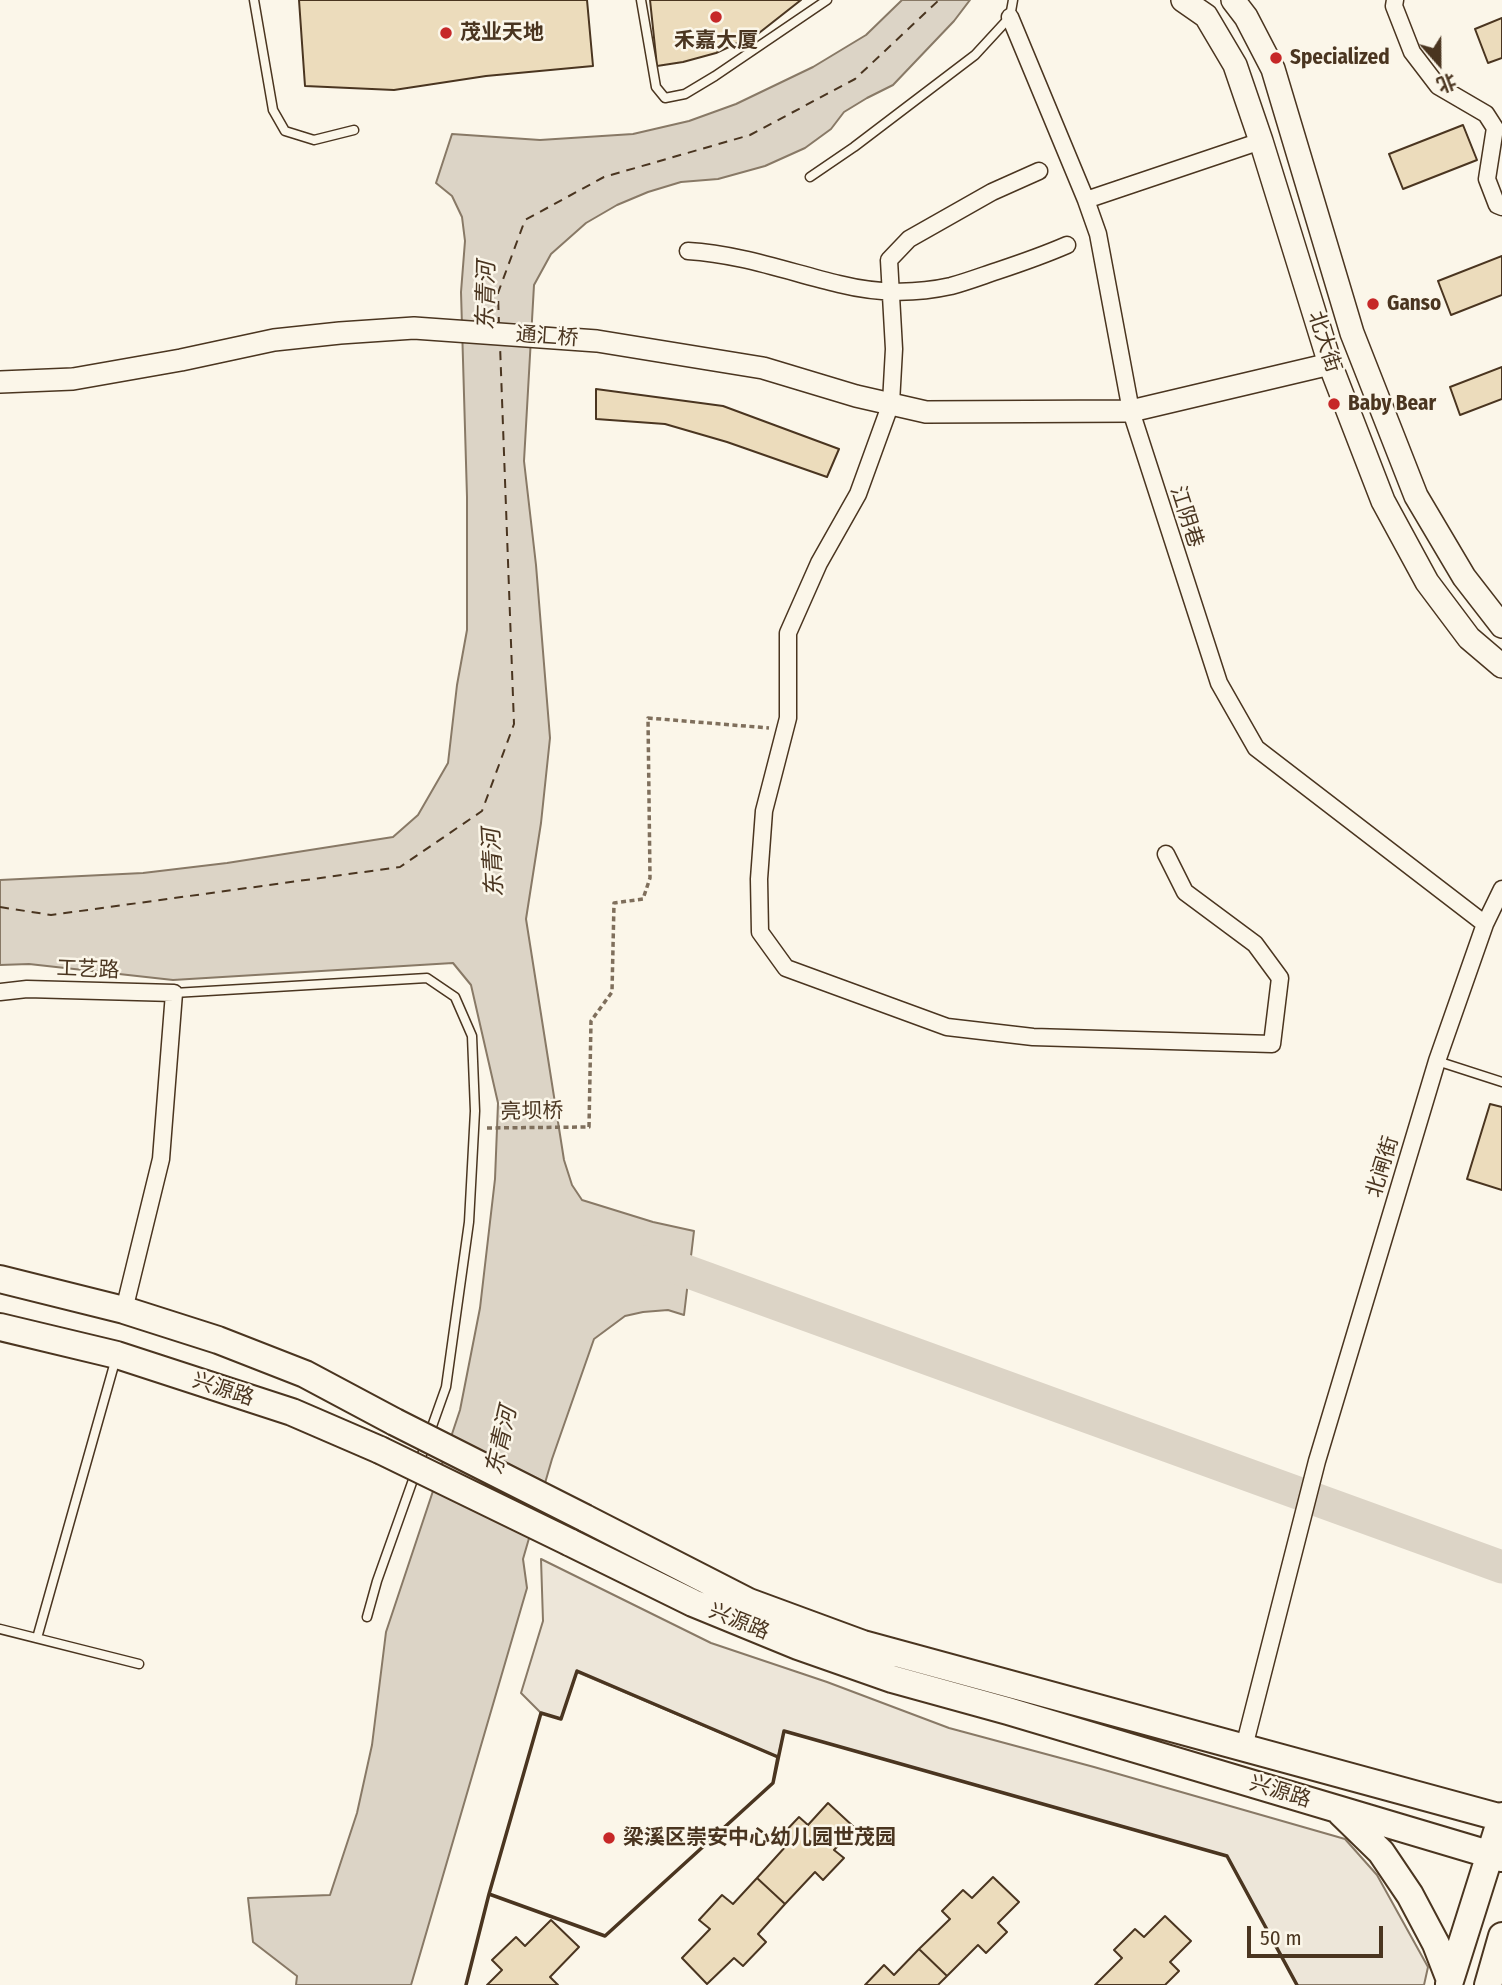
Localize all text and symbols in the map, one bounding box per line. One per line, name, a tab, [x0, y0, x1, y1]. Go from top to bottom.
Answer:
marker: 禾嘉大厦	[708, 9, 724, 25]
place label: 茂业天地	[460, 20, 544, 46]
marker: 茂业天地	[438, 25, 454, 41]
place label: 禾嘉大厦	[674, 28, 758, 54]
north arrow	[1404, 28, 1474, 98]
place label: Specialized	[1290, 45, 1390, 71]
marker: Specialized	[1268, 50, 1284, 66]
text: 北	[1434, 69, 1460, 97]
water label: 东青河	[473, 261, 501, 331]
place label: Ganso	[1387, 291, 1441, 317]
marker: Ganso	[1365, 296, 1381, 312]
street label: 北大街	[1302, 308, 1346, 376]
street label: 通汇桥	[515, 322, 579, 352]
place label: Baby Bear	[1348, 391, 1436, 417]
marker: Baby Bear	[1326, 396, 1342, 412]
street label: 江阴巷	[1164, 483, 1208, 551]
water label: 东青河	[478, 828, 510, 898]
street label: 工艺路	[56, 956, 120, 984]
street label: 亮坝桥	[500, 1099, 564, 1125]
street label: 北闸街	[1362, 1133, 1404, 1201]
street label: 兴源路	[189, 1368, 257, 1412]
water label: 东青河	[481, 1404, 523, 1478]
street label: 兴源路	[705, 1599, 773, 1645]
street label: 兴源路	[1246, 1771, 1314, 1813]
place label: 梁溪区崇安中心幼儿园世茂园	[623, 1825, 896, 1851]
marker: 梁溪区崇安中心幼儿园世茂园	[601, 1830, 617, 1846]
scale bar	[1250, 1912, 1386, 1956]
text: 50 m	[1260, 1925, 1302, 1951]

